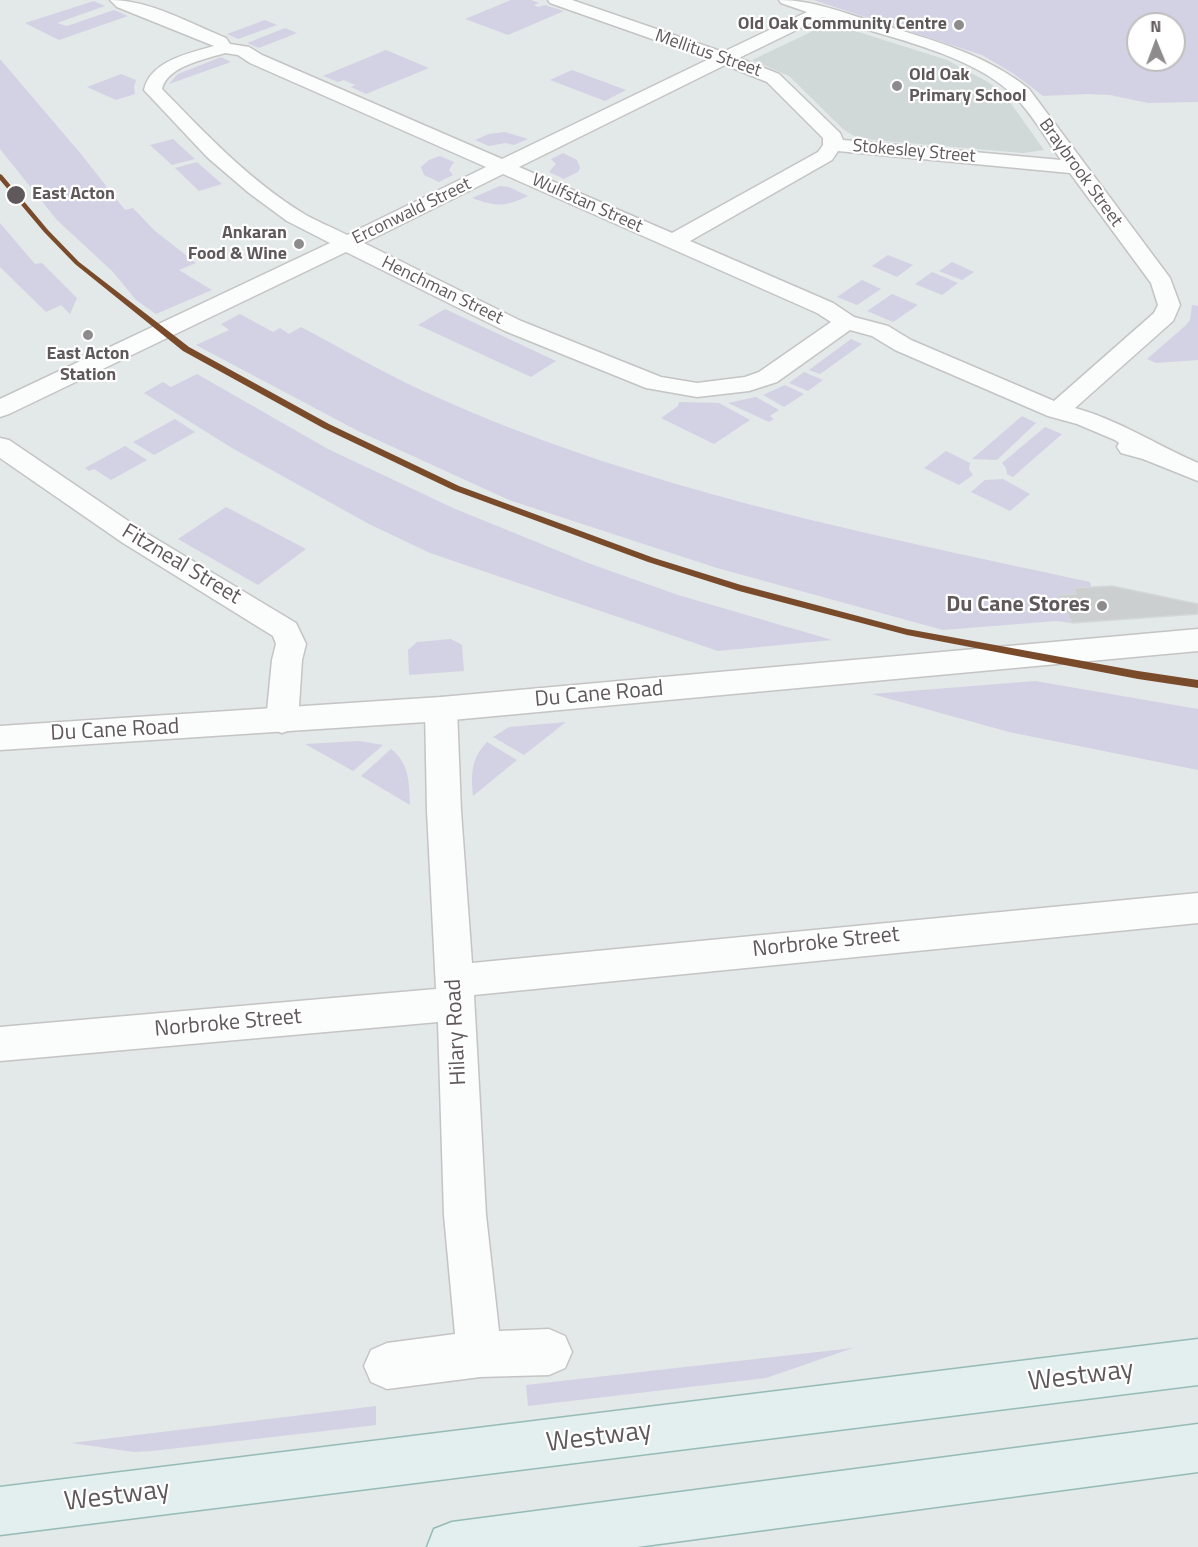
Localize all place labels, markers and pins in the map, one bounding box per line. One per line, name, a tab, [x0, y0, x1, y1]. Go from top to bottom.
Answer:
place label: Old Oak Community Centre	[738, 14, 947, 36]
marker: Old Oak Community Centre	[952, 18, 966, 32]
place label: Old Oak Primary School	[909, 65, 1027, 107]
marker: Old Oak Primary School	[890, 79, 904, 93]
marker: East Acton	[5, 184, 27, 206]
place label: East Acton	[32, 184, 115, 206]
place label: Ankaran Food & Wine	[188, 223, 287, 266]
marker: Ankaran Food & Wine	[292, 237, 306, 251]
marker: East Acton Station	[81, 328, 95, 342]
place label: East Acton Station	[46, 344, 130, 386]
place label: Du Cane Stores	[946, 593, 1090, 619]
marker: Du Cane Stores	[1095, 599, 1109, 613]

